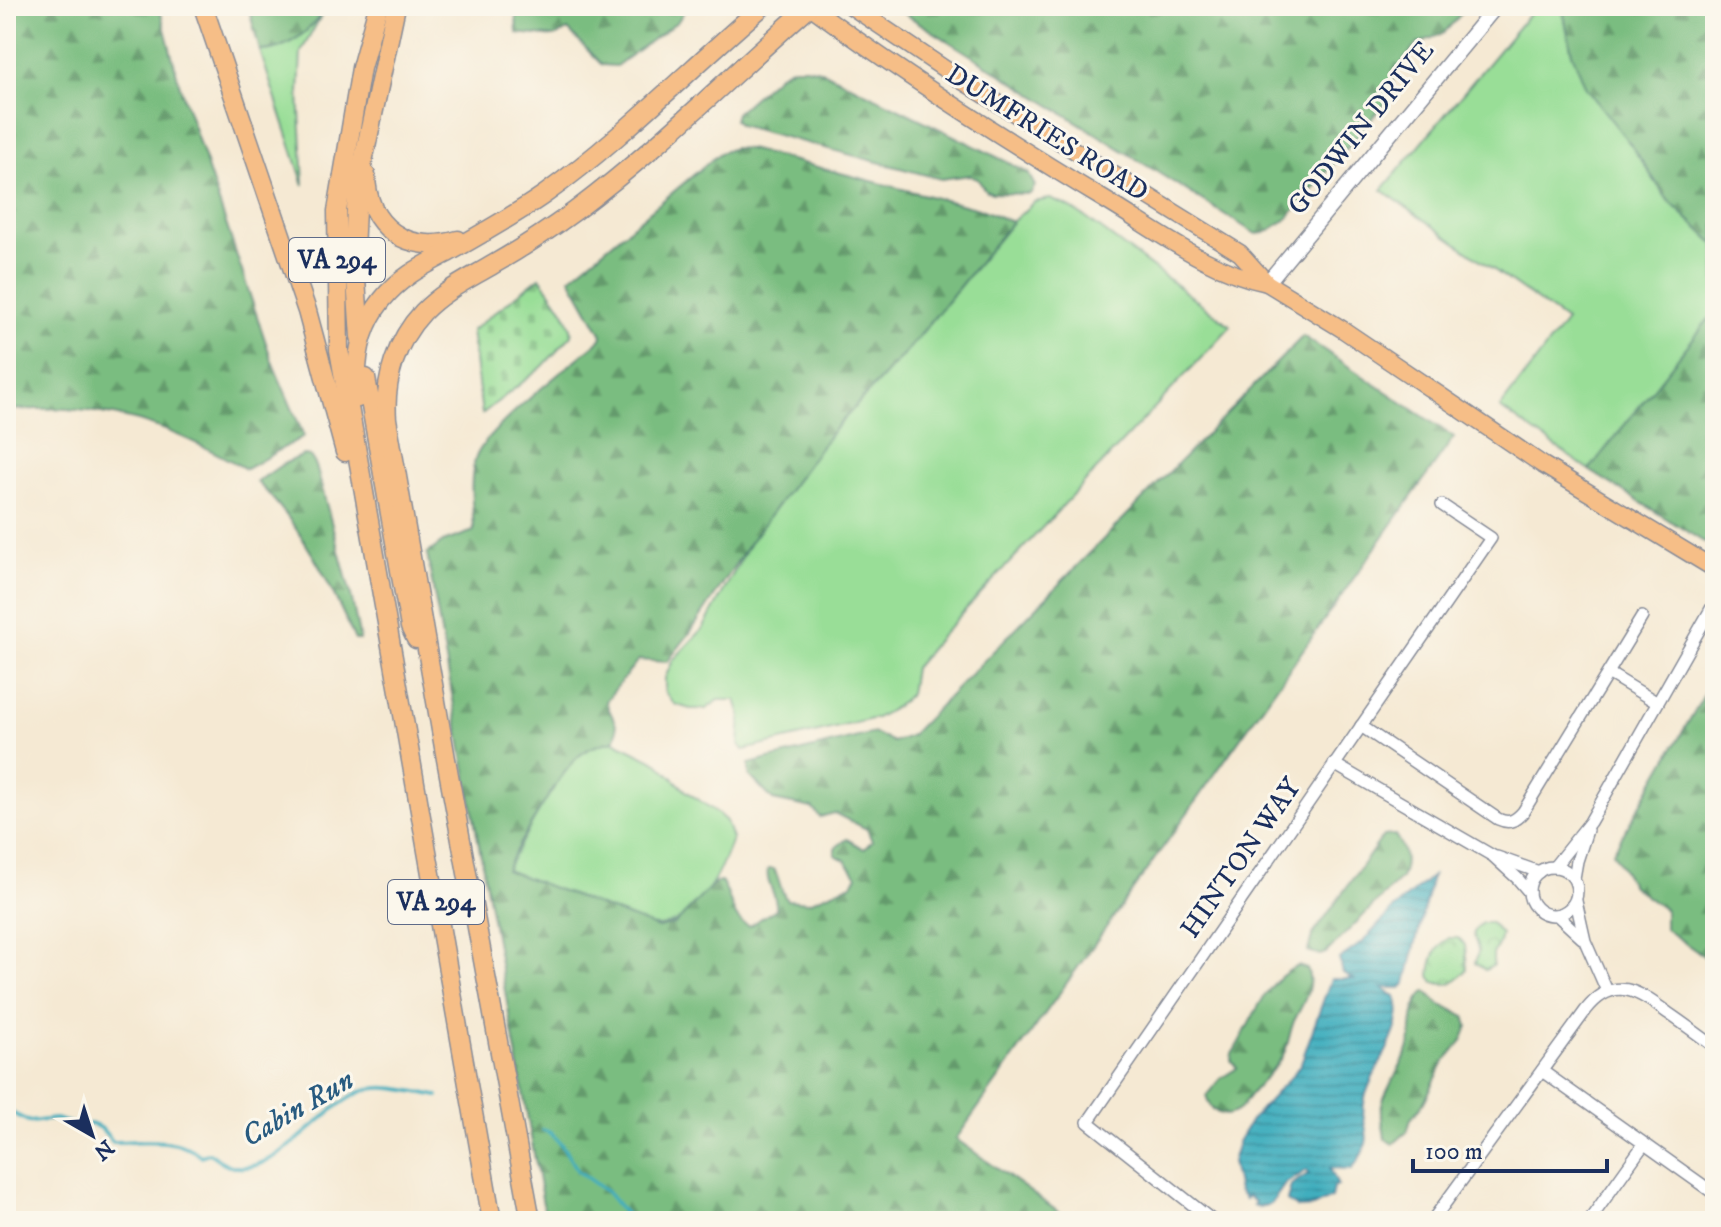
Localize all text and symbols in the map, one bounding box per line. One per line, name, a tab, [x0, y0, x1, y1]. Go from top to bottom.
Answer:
street label: GODWIN DRIVE	[1280, 34, 1442, 222]
street label: DUMFRIES ROAD	[939, 57, 1155, 209]
road number: VA 294	[289, 238, 385, 282]
street label: HINTON WAY	[1173, 771, 1309, 945]
road number: VA 294	[388, 880, 484, 924]
water label: Cabin Run	[235, 1062, 361, 1156]
north arrow	[52, 1095, 132, 1175]
scale bar	[1413, 1123, 1607, 1173]
text: N	[88, 1133, 119, 1166]
text: 100 m	[1425, 1137, 1483, 1167]

